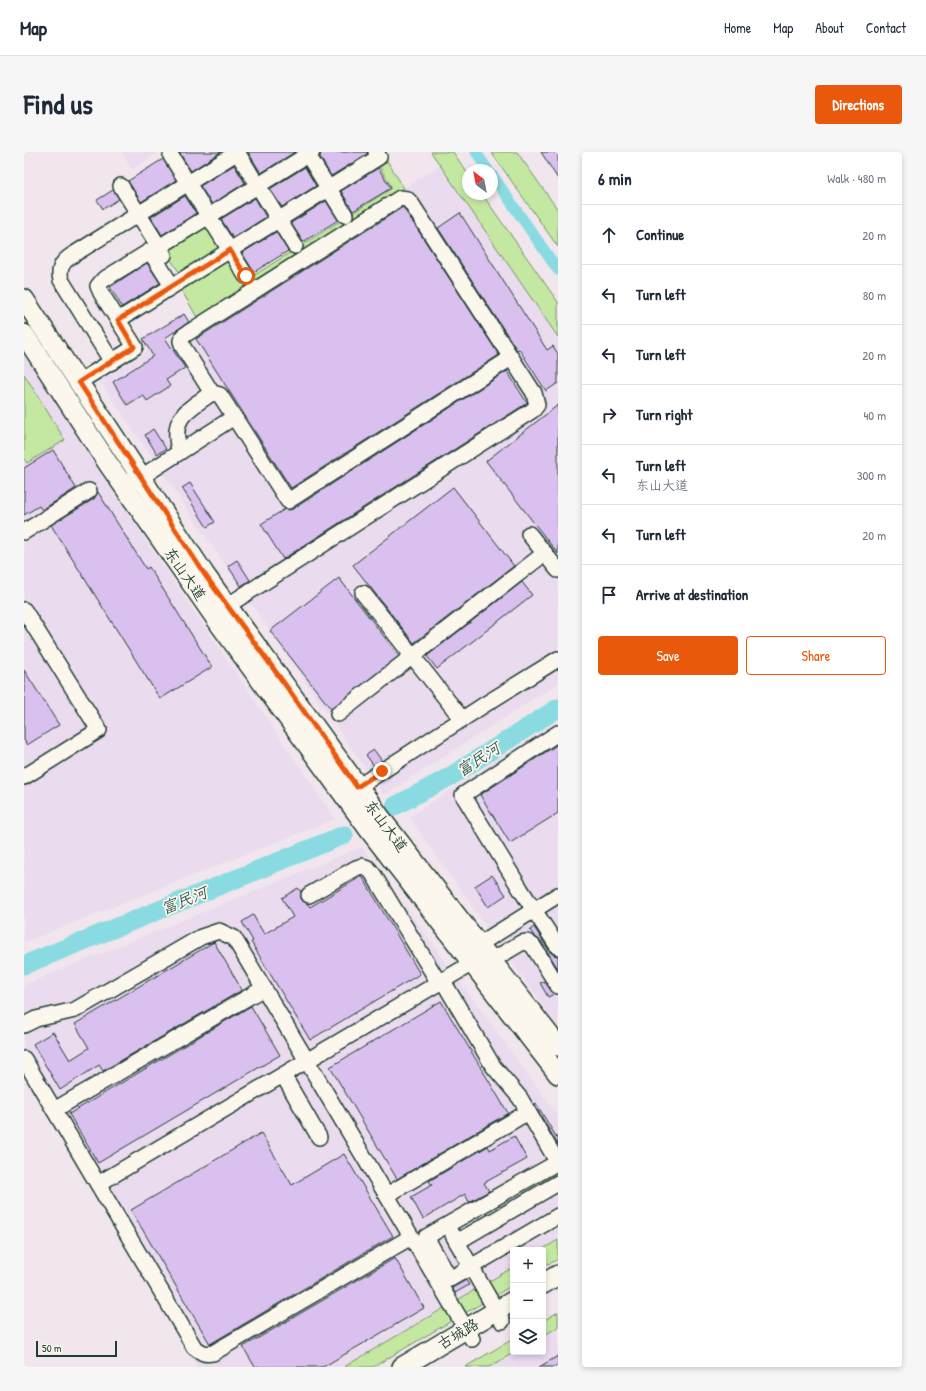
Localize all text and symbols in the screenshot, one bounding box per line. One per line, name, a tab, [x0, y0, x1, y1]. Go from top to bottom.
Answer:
text: Map	[20, 15, 47, 41]
text: Home	[724, 18, 751, 37]
text: Map	[773, 18, 793, 37]
text: About	[815, 18, 844, 37]
text: Contact	[866, 18, 906, 37]
text: Find us	[24, 85, 93, 123]
button: Directions	[815, 85, 902, 124]
north arrow	[462, 164, 498, 200]
text: 6 min	[598, 167, 632, 190]
text: Walk · 480 m	[827, 169, 886, 187]
icon: ahead	[598, 224, 620, 246]
text: Continue	[636, 224, 684, 245]
text: 20 m	[862, 226, 886, 244]
route start	[237, 267, 255, 285]
icon: left	[598, 284, 620, 306]
text: Turn left	[636, 284, 686, 305]
text: 80 m	[863, 286, 886, 304]
icon: left	[598, 344, 620, 366]
text: Turn left	[636, 344, 686, 365]
text: 20 m	[862, 346, 886, 364]
icon: right	[598, 404, 620, 426]
text: Turn right	[636, 404, 692, 425]
text: 40 m	[863, 406, 886, 424]
text: Turn left	[636, 455, 686, 476]
icon: left	[598, 464, 620, 486]
text: 300 m	[857, 466, 886, 484]
text: 东山大道	[636, 476, 688, 494]
icon: left	[598, 524, 620, 546]
text: Turn left	[636, 524, 686, 545]
text: 20 m	[862, 526, 886, 544]
street label: 东山大道	[160, 543, 211, 604]
icon: arrive	[598, 584, 620, 606]
text: Arrive at destination	[636, 584, 748, 605]
button: Save	[598, 636, 738, 675]
button: Share	[746, 636, 886, 675]
water label: 富民河	[452, 735, 507, 781]
route end	[373, 762, 391, 780]
street label: 东山大道	[360, 795, 413, 856]
water label: 富民河	[158, 880, 213, 919]
map controls	[510, 1247, 546, 1355]
button: +	[510, 1247, 546, 1283]
button: −	[510, 1283, 546, 1319]
street label: 古城路	[433, 1313, 482, 1354]
button: layers	[510, 1319, 546, 1355]
scale bar	[36, 1339, 117, 1358]
text: 50 m	[42, 1341, 62, 1355]

